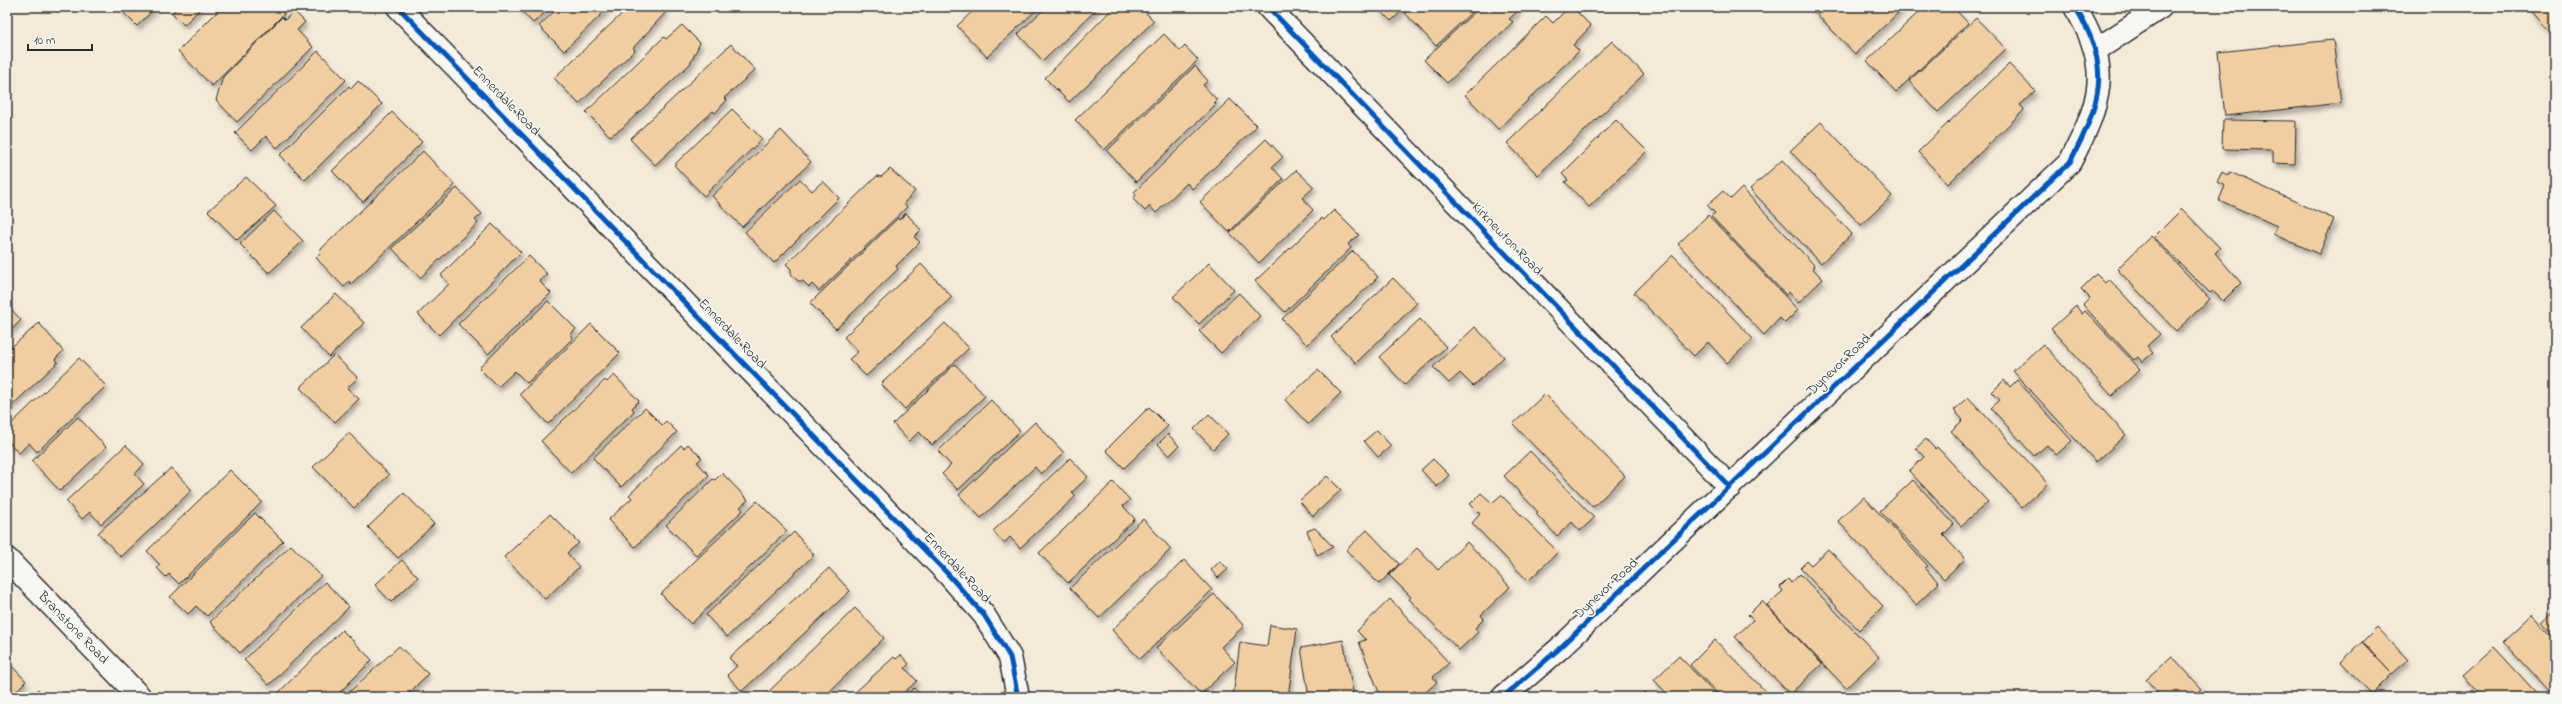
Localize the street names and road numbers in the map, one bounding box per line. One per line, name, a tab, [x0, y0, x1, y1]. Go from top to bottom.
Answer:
street label: Ennerdale Road	[467, 61, 545, 141]
street label: Kirknewton Road	[1466, 198, 1548, 281]
street label: Ennerdale Road	[693, 294, 771, 374]
street label: Dynevor Road	[1801, 329, 1877, 403]
street label: Ennerdale Road	[918, 528, 996, 608]
street label: Dynevor Road	[1568, 553, 1644, 626]
street label: Branstone Road	[32, 586, 113, 669]

